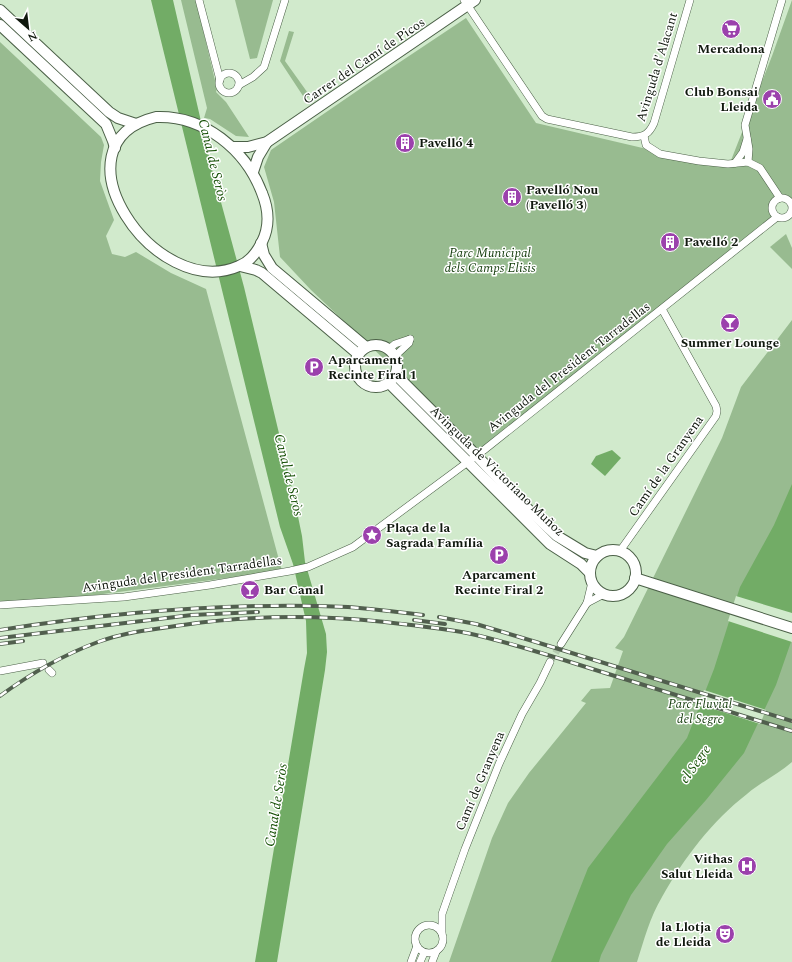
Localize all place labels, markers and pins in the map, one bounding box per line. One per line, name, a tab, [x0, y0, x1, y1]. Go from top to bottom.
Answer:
supermarket icon: Mercadona	[720, 18, 742, 40]
place label: Mercadona	[697, 39, 765, 59]
place label: Club Bonsai Lleida	[685, 82, 758, 117]
public building icon: Club Bonsai Lleida	[761, 88, 783, 110]
building icon: Pavelló 4	[394, 132, 416, 154]
place label: Pavelló 4	[419, 133, 474, 153]
place label: Pavelló Nou (Pavelló 3)	[526, 180, 599, 215]
building icon: Pavelló Nou (Pavelló 3)	[501, 186, 523, 208]
building icon: Pavelló 2	[659, 231, 681, 253]
place label: Pavelló 2	[684, 232, 738, 252]
bar icon: Summer Lounge	[719, 312, 741, 334]
place label: Summer Lounge	[681, 333, 779, 353]
place label: Aparcament Recinte Firal 1	[328, 350, 417, 385]
parking icon: Aparcament Recinte Firal 1	[303, 356, 325, 378]
place label: Plaça de la Sagrada Família	[386, 518, 483, 553]
place icon: Plaça de la Sagrada Família	[361, 524, 383, 546]
parking icon: Aparcament Recinte Firal 2	[488, 544, 510, 566]
place label: Aparcament Recinte Firal 2	[455, 565, 543, 600]
bar icon: Bar Canal	[239, 579, 261, 601]
place label: Bar Canal	[264, 580, 324, 600]
place label: Vithas Salut Lleida	[661, 849, 733, 884]
hospital icon: Vithas Salut Lleida	[736, 855, 758, 877]
place label: la Llotja de Lleida	[656, 917, 711, 952]
theatre icon: la Llotja de Lleida	[714, 923, 736, 945]

